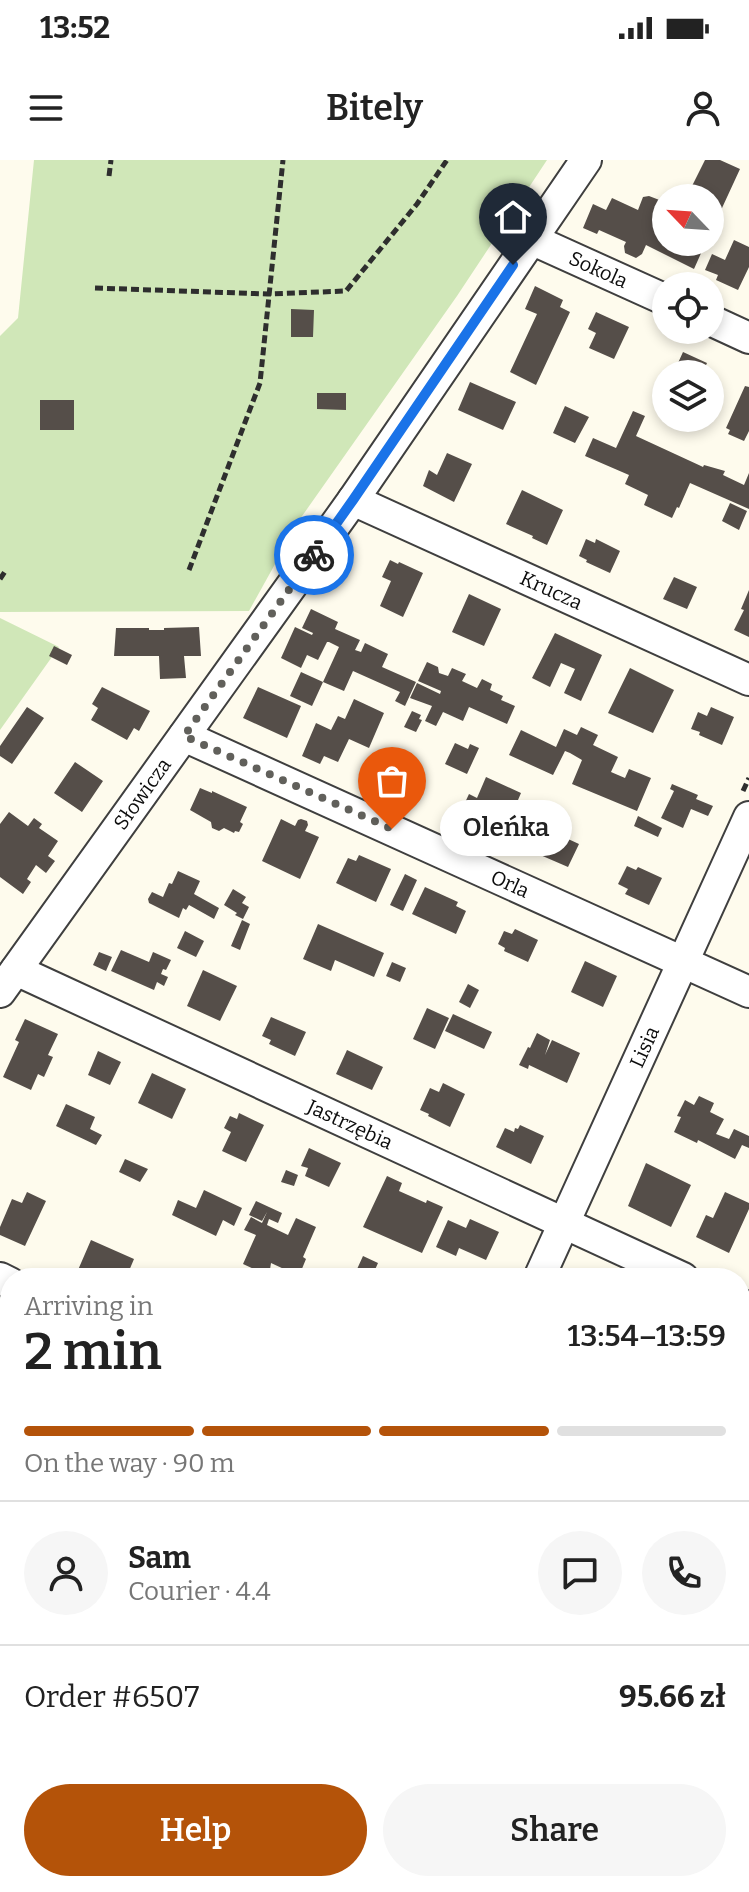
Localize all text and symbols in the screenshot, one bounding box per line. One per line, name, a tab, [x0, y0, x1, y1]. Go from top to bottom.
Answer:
text: 13:52	[40, 10, 110, 46]
icon: menu	[24, 86, 68, 130]
text: Bitely	[326, 86, 423, 130]
icon: person	[681, 86, 725, 130]
pin	[479, 183, 547, 265]
north arrow	[652, 184, 724, 256]
map controls	[652, 184, 724, 432]
icon: home	[491, 195, 535, 239]
street label: Sokola	[565, 246, 632, 293]
button: locate	[652, 272, 724, 344]
button: layers	[652, 360, 724, 432]
courier	[274, 515, 354, 595]
icon: bike	[292, 533, 336, 577]
street label: Krucza	[517, 566, 586, 615]
pin	[358, 747, 426, 829]
street label: Słowicza	[108, 753, 176, 834]
icon: bag	[370, 759, 414, 803]
callout: Oleńka	[440, 801, 572, 857]
text: Oleńka	[463, 812, 549, 843]
street label: Orla	[487, 865, 533, 903]
street label: Lisia	[624, 1022, 664, 1071]
street label: Jastrzębia	[303, 1094, 397, 1154]
text: Arriving in	[24, 1291, 153, 1322]
text: 13:54–13:59	[568, 1318, 726, 1354]
text: 2 min	[24, 1320, 162, 1383]
text: On the way · 90 m	[24, 1448, 235, 1479]
button: person	[24, 1531, 108, 1615]
button: chat	[538, 1531, 622, 1615]
button: phone	[642, 1531, 726, 1615]
text: Sam	[128, 1540, 191, 1576]
text: Courier · 4.4	[128, 1576, 271, 1607]
text: Order #6507	[24, 1679, 199, 1715]
text: 95.66 zł	[619, 1679, 726, 1715]
button: Help	[24, 1784, 367, 1876]
button: Share	[383, 1784, 726, 1876]

